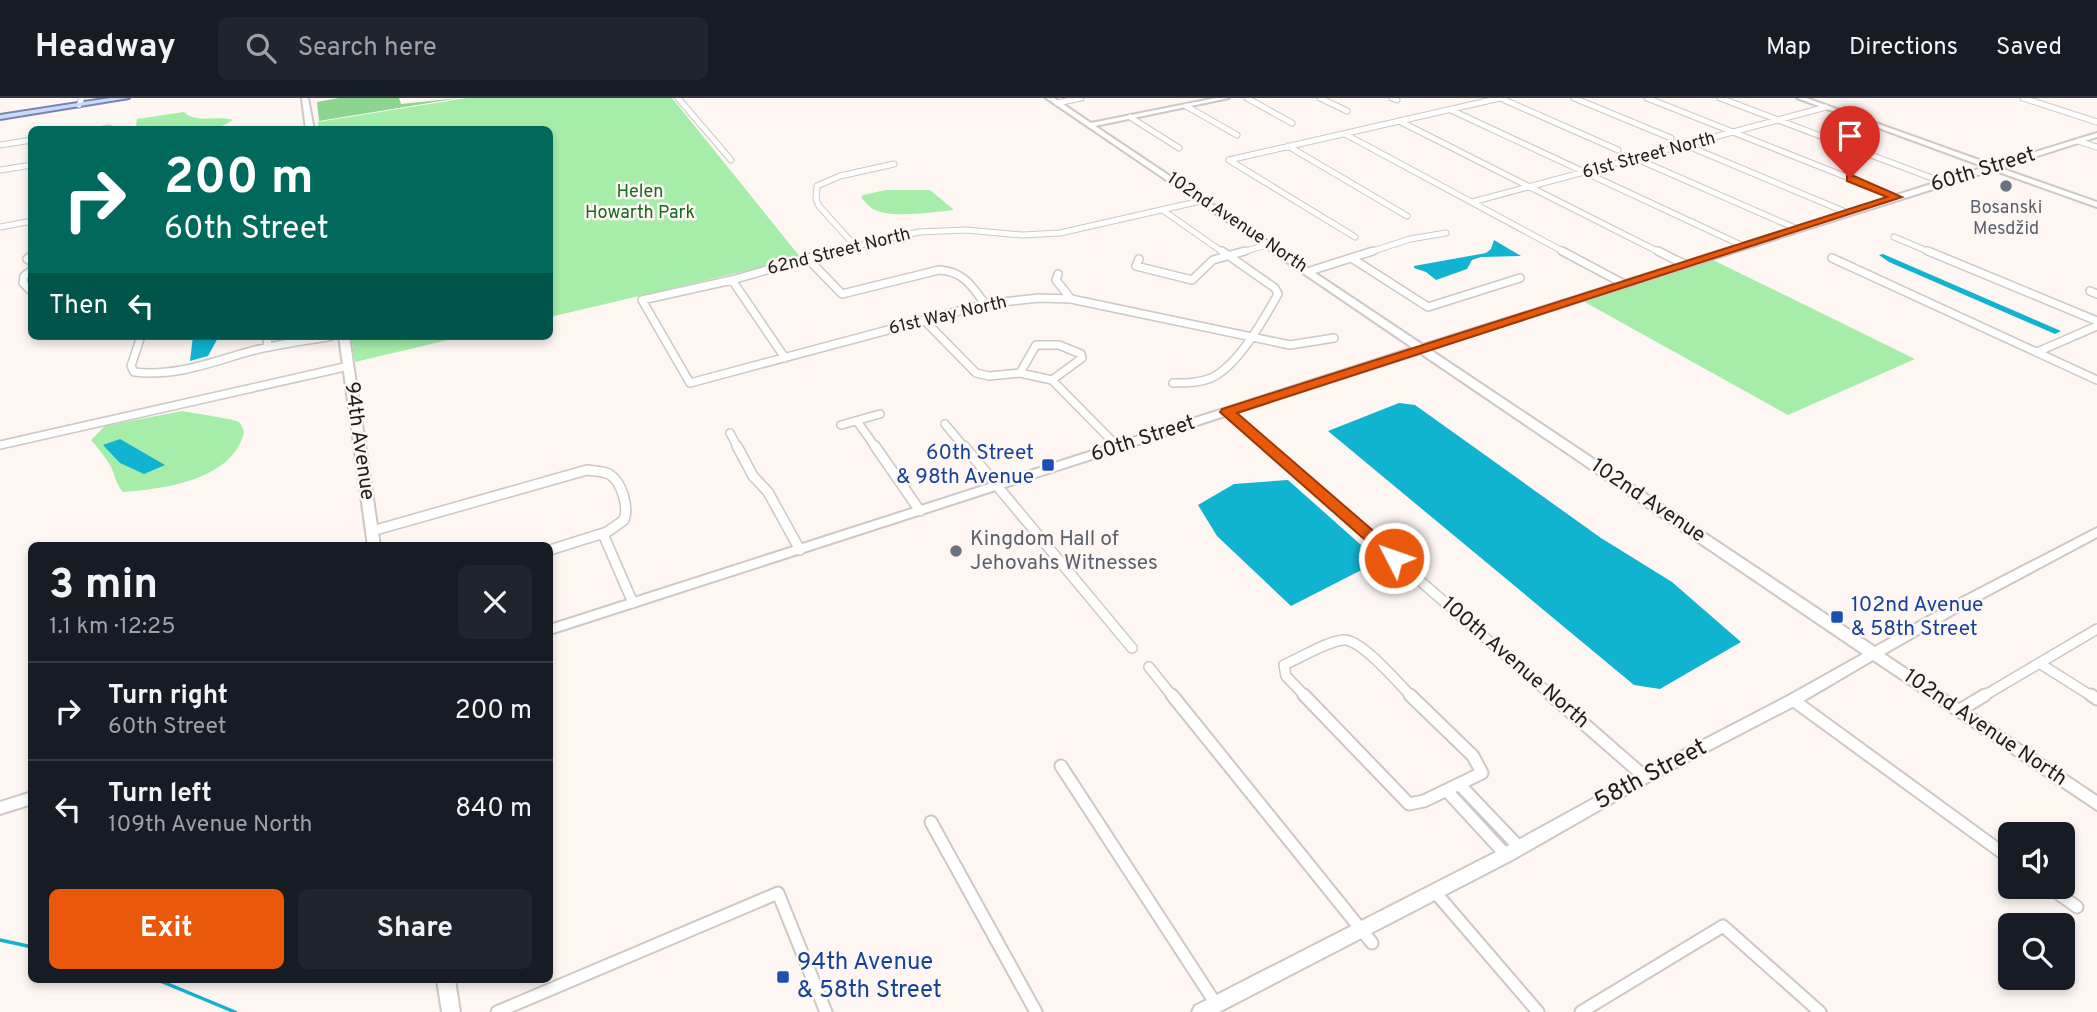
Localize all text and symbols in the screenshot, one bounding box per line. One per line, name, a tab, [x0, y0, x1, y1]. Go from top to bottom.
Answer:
search box	[218, 17, 708, 80]
text: Headway	[35, 27, 176, 69]
icon: search	[242, 29, 280, 67]
text: Search here	[298, 32, 437, 65]
text: Map	[1766, 33, 1811, 63]
text: Directions	[1849, 33, 1958, 63]
text: Saved	[1996, 33, 2062, 63]
pin	[1820, 106, 1880, 178]
icon: arrive	[1831, 117, 1869, 155]
street label: 61st Street North	[1580, 127, 1718, 185]
street label: 60th Street	[1927, 141, 2039, 199]
text: 200 m	[164, 149, 314, 211]
icon: right	[49, 154, 140, 245]
street label: 102nd Avenue North	[1162, 168, 1312, 278]
marker: Bosanski Mesdžid	[1998, 178, 2014, 194]
park label: Helen Howarth Park	[585, 181, 695, 225]
place label: Bosanski Mesdžid	[1970, 197, 2042, 241]
text: 60th Street	[164, 210, 329, 250]
street label: 62nd Street North	[765, 223, 913, 281]
icon: left	[122, 287, 160, 325]
text: Then	[49, 290, 108, 323]
street label: 61st Way North	[887, 291, 1009, 341]
street label: 94th Avenue	[337, 380, 381, 502]
street label: 60th Street	[1087, 409, 1199, 469]
place label: 60th Street & 98th Avenue	[896, 440, 1034, 491]
street label: 102nd Avenue	[1586, 453, 1710, 549]
marker: 60th Street & 98th Avenue	[1040, 457, 1056, 473]
position arrow	[1357, 521, 1431, 595]
place label: Kingdom Hall of Jehovahs Witnesses	[970, 526, 1158, 577]
marker: Kingdom Hall of Jehovahs Witnesses	[948, 543, 964, 559]
text: 3 min	[49, 560, 158, 613]
button: close	[458, 565, 532, 639]
street label: 100th Avenue North	[1435, 591, 1595, 735]
place label: 102nd Avenue & 58th Street	[1851, 592, 1983, 643]
marker: 102nd Avenue & 58th Street	[1829, 609, 1845, 625]
text: 1.1 km · 12:25	[49, 613, 175, 642]
street label: 102nd Avenue North	[1898, 663, 2072, 793]
text: Turn right	[108, 680, 228, 713]
icon: right	[49, 692, 87, 730]
text: 200 m	[455, 695, 532, 728]
text: 60th Street	[108, 713, 226, 742]
street label: 58th Street	[1590, 733, 1712, 817]
text: Turn left	[108, 778, 212, 811]
icon: left	[49, 790, 87, 828]
text: 840 m	[455, 793, 532, 826]
text: 109th Avenue North	[108, 811, 313, 840]
map controls	[1998, 822, 2075, 990]
button: sound	[1998, 822, 2075, 899]
button: Exit	[49, 889, 284, 969]
button: Share	[298, 889, 532, 969]
button: search	[1998, 913, 2075, 990]
place label: 94th Avenue & 58th Street	[797, 948, 942, 1006]
marker: 94th Avenue & 58th Street	[775, 969, 791, 985]

